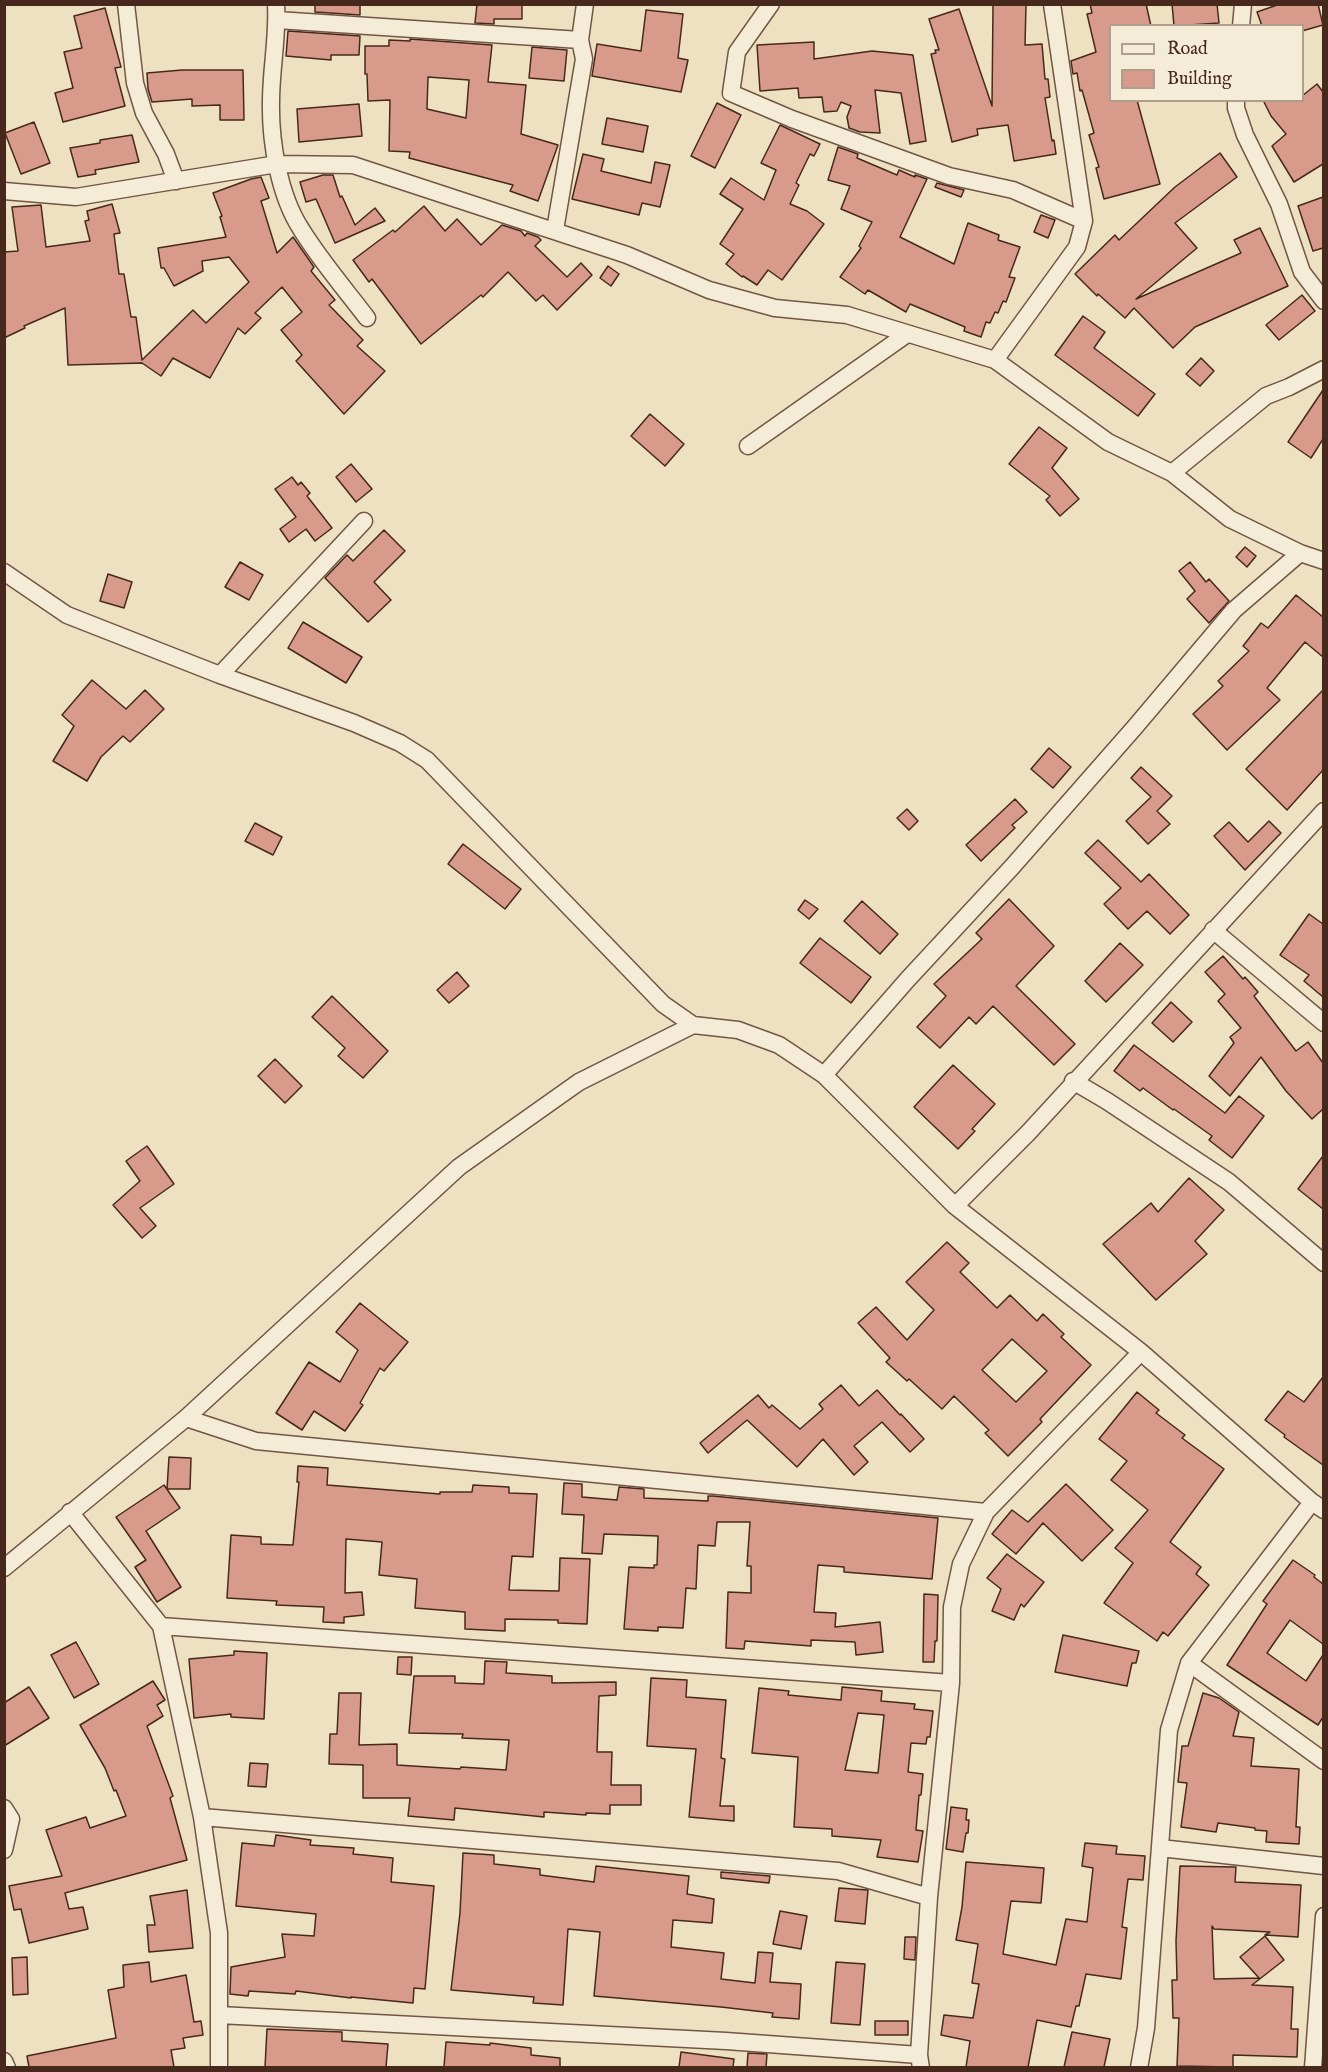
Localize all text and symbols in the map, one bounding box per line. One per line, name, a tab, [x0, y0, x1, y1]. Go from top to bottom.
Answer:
legend	[1109, 24, 1304, 102]
text: Road	[1167, 38, 1208, 61]
text: Building	[1167, 68, 1232, 91]

